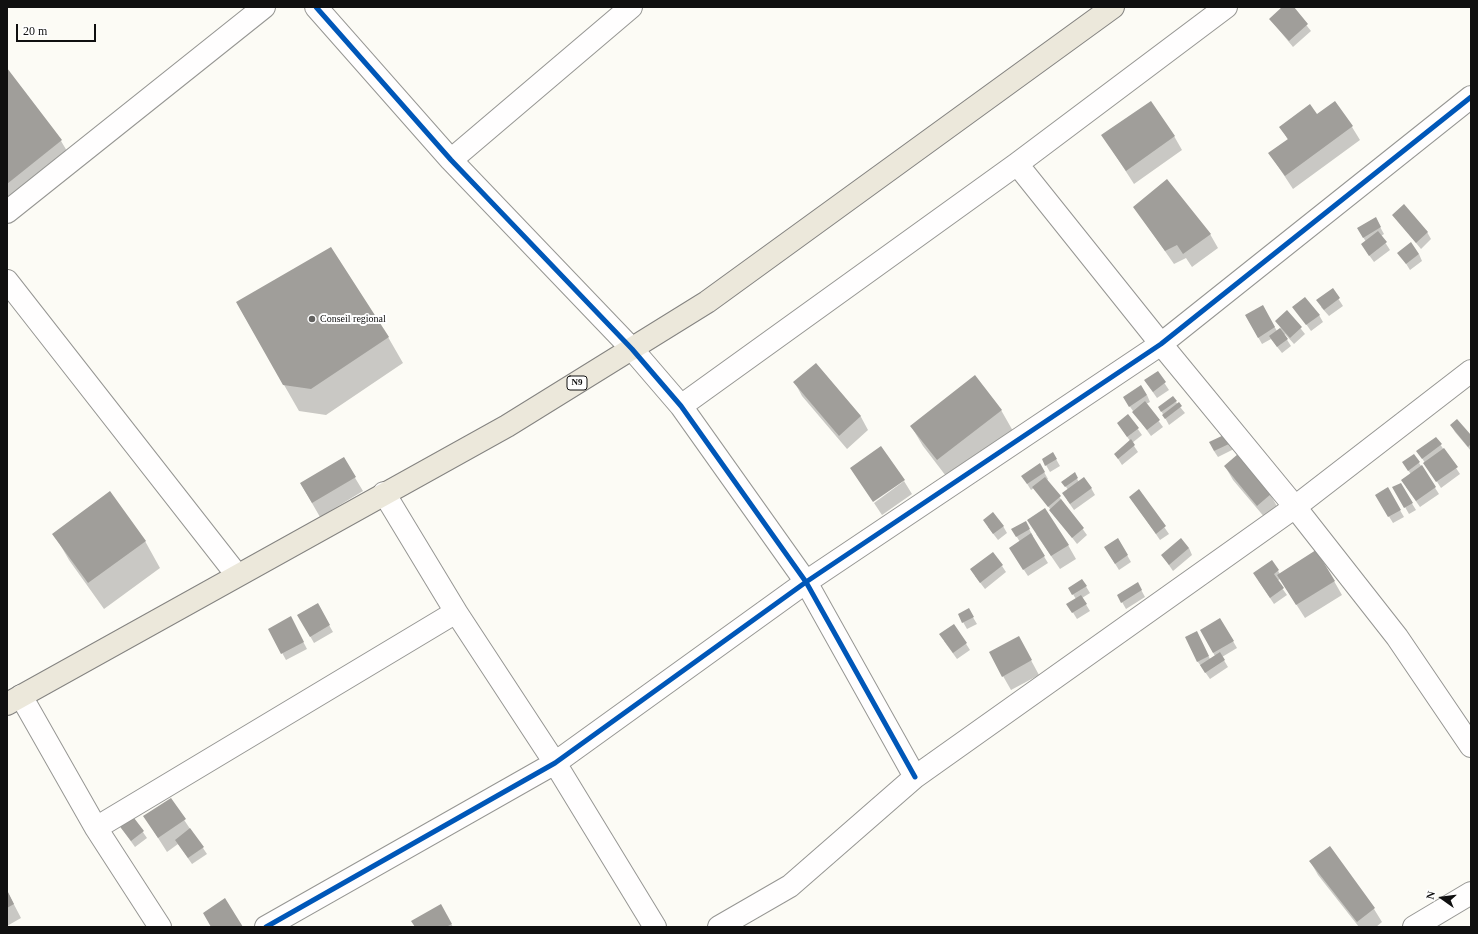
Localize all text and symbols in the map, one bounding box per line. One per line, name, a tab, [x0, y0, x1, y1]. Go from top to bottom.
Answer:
scale bar	[18, 16, 98, 42]
text: 20 m	[23, 24, 47, 38]
place label: Conseil regional	[320, 313, 386, 325]
marker: Conseil regional	[307, 314, 317, 324]
road number: N9	[567, 376, 587, 390]
north arrow	[1422, 878, 1462, 918]
text: N	[1424, 890, 1437, 900]

